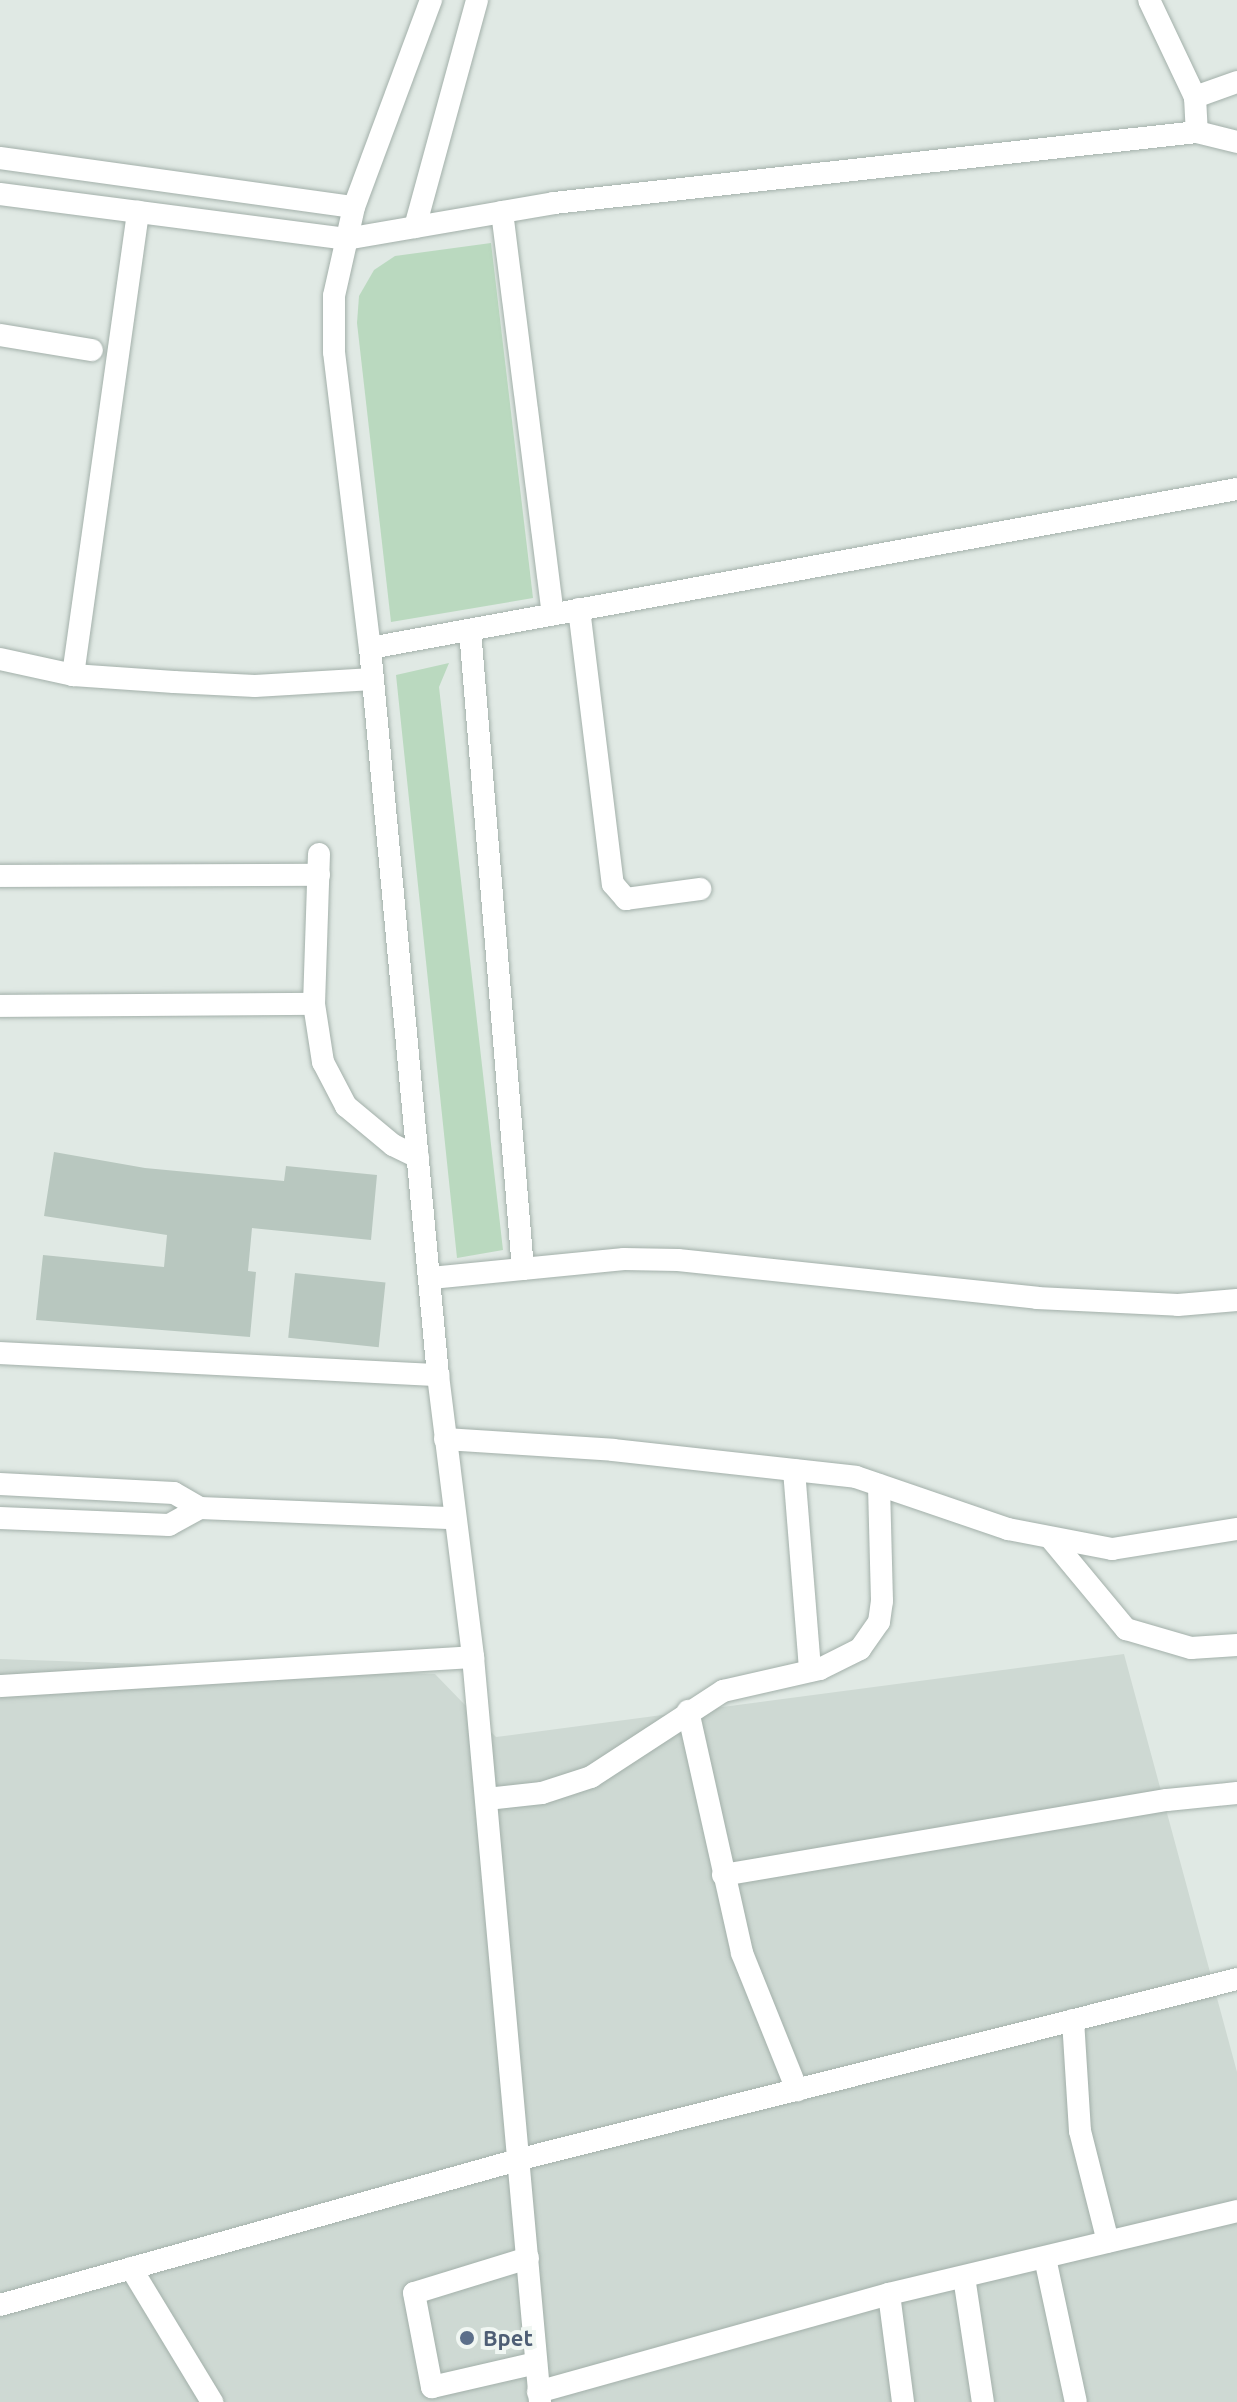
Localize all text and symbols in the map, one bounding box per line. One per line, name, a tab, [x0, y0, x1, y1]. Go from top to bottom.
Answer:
place label: Bpet	[483, 2325, 533, 2351]
marker: Bpet	[458, 2329, 476, 2347]

